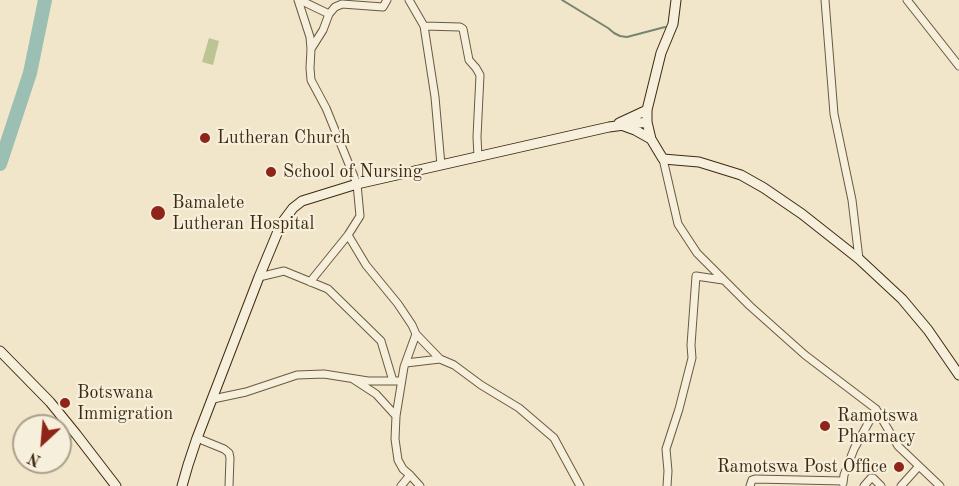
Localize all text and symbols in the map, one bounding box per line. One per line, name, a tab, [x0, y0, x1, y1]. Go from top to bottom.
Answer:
place label: Lutheran Church	[217, 127, 351, 149]
marker: Lutheran Church	[198, 131, 212, 145]
place label: School of Nursing	[283, 161, 422, 183]
marker: School of Nursing	[264, 165, 278, 179]
place label: Bamalete Lutheran Hospital	[172, 192, 314, 234]
marker: Bamalete Lutheran Hospital	[149, 204, 167, 222]
place label: Botswana Immigration	[77, 382, 173, 424]
marker: Botswana Immigration	[58, 396, 72, 410]
place label: Ramotswa Pharmacy	[837, 405, 918, 448]
north arrow	[12, 414, 72, 474]
marker: Ramotswa Pharmacy	[818, 419, 832, 433]
text: N	[26, 449, 44, 468]
place label: Ramotswa Post Office	[717, 456, 887, 478]
marker: Ramotswa Post Office	[892, 460, 906, 474]

